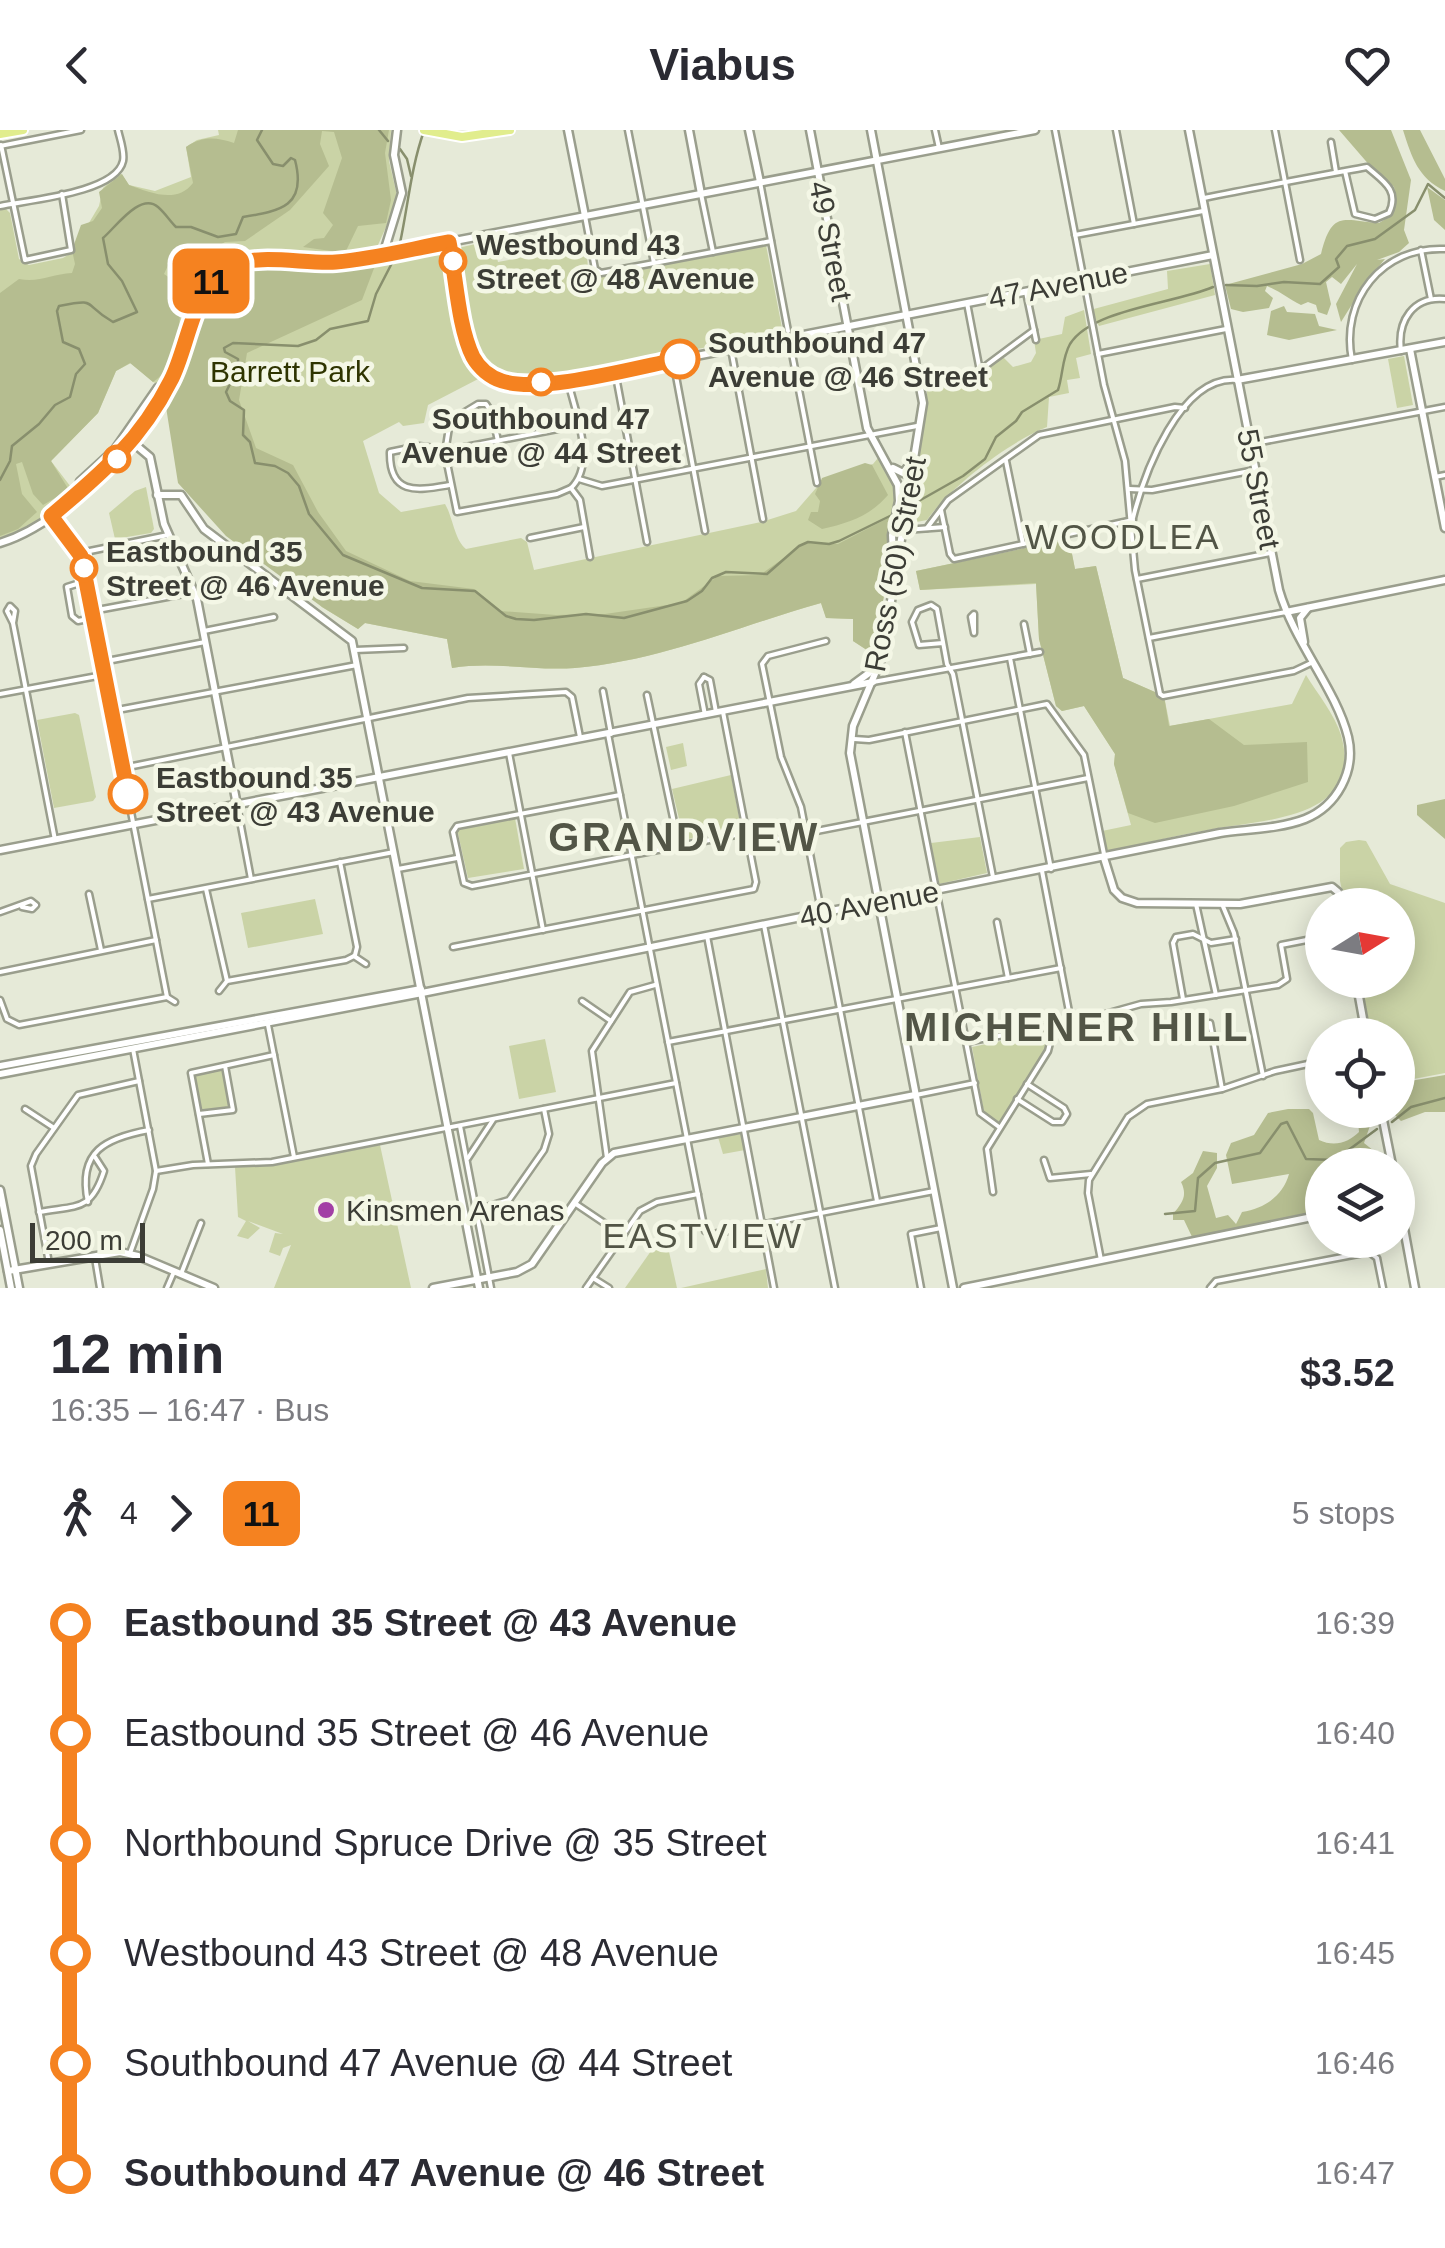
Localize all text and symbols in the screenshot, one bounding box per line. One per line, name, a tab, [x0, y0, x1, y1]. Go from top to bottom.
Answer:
icon: back	[50, 38, 105, 93]
icon: heart	[1340, 38, 1395, 93]
text: Viabus	[649, 39, 796, 90]
street label: 49 Street	[803, 178, 859, 305]
place label: Westbound 43 Street @ 48 Avenue	[476, 228, 755, 295]
line badge: 11	[166, 248, 256, 314]
marker: Westbound 43 Street @ 48 Avenue	[440, 248, 466, 274]
street label: 47 Avenue	[986, 255, 1130, 315]
text: 11	[193, 262, 230, 301]
place label: Southbound 47 Avenue @ 46 Street	[708, 326, 988, 393]
marker: Southbound 47 Avenue @ 46 Street	[661, 340, 699, 378]
park label: Barrett Park	[210, 355, 371, 388]
marker: Southbound 47 Avenue @ 44 Street	[528, 369, 554, 395]
place label: Southbound 47 Avenue @ 44 Street	[401, 402, 681, 469]
street label: 55 Street	[1231, 426, 1287, 553]
unlabelled marker	[104, 446, 130, 472]
street label: Ross (50) Street	[858, 453, 932, 674]
district label: WOODLEA	[1025, 517, 1221, 556]
place label: Eastbound 35 Street @ 46 Avenue	[106, 535, 385, 602]
marker: Eastbound 35 Street @ 46 Avenue	[71, 555, 97, 581]
place label: Eastbound 35 Street @ 43 Avenue	[156, 761, 435, 828]
marker: Eastbound 35 Street @ 43 Avenue	[109, 775, 147, 813]
district label: GRANDVIEW	[548, 815, 820, 859]
street label: 40 Avenue	[797, 874, 941, 934]
north arrow	[1305, 888, 1415, 998]
map controls	[1305, 888, 1415, 1258]
district label: MICHENER HILL	[904, 1005, 1250, 1049]
button: locate	[1305, 1018, 1415, 1128]
button: layers	[1305, 1148, 1415, 1258]
place label: Kinsmen Arenas	[346, 1194, 564, 1227]
marker: Kinsmen Arenas	[315, 1199, 337, 1221]
district label: EASTVIEW	[603, 1216, 803, 1255]
scale bar	[30, 1218, 145, 1262]
text: 200 m	[45, 1225, 123, 1256]
text: 12 min	[50, 1323, 224, 1385]
text: $3.52	[1300, 1352, 1395, 1394]
text: 16:35 – 16:47 · Bus	[50, 1392, 329, 1428]
icon: walk	[50, 1486, 105, 1541]
icon: forward	[153, 1486, 208, 1541]
text: 11	[243, 1494, 280, 1533]
text: 4	[120, 1495, 138, 1531]
text: 5 stops	[1292, 1495, 1395, 1531]
text: Eastbound 35 Street @ 43 Avenue	[124, 1602, 737, 1644]
text: 16:39	[1315, 1605, 1395, 1641]
text: Eastbound 35 Street @ 46 Avenue	[124, 1712, 709, 1754]
text: 16:40	[1315, 1715, 1395, 1751]
text: Northbound Spruce Drive @ 35 Street	[124, 1822, 767, 1864]
text: 16:41	[1315, 1825, 1395, 1861]
text: Westbound 43 Street @ 48 Avenue	[124, 1932, 719, 1974]
text: 16:45	[1315, 1935, 1395, 1971]
text: Southbound 47 Avenue @ 44 Street	[124, 2042, 732, 2084]
text: 16:46	[1315, 2045, 1395, 2081]
text: Southbound 47 Avenue @ 46 Street	[124, 2152, 764, 2194]
text: 16:47	[1315, 2155, 1395, 2191]

